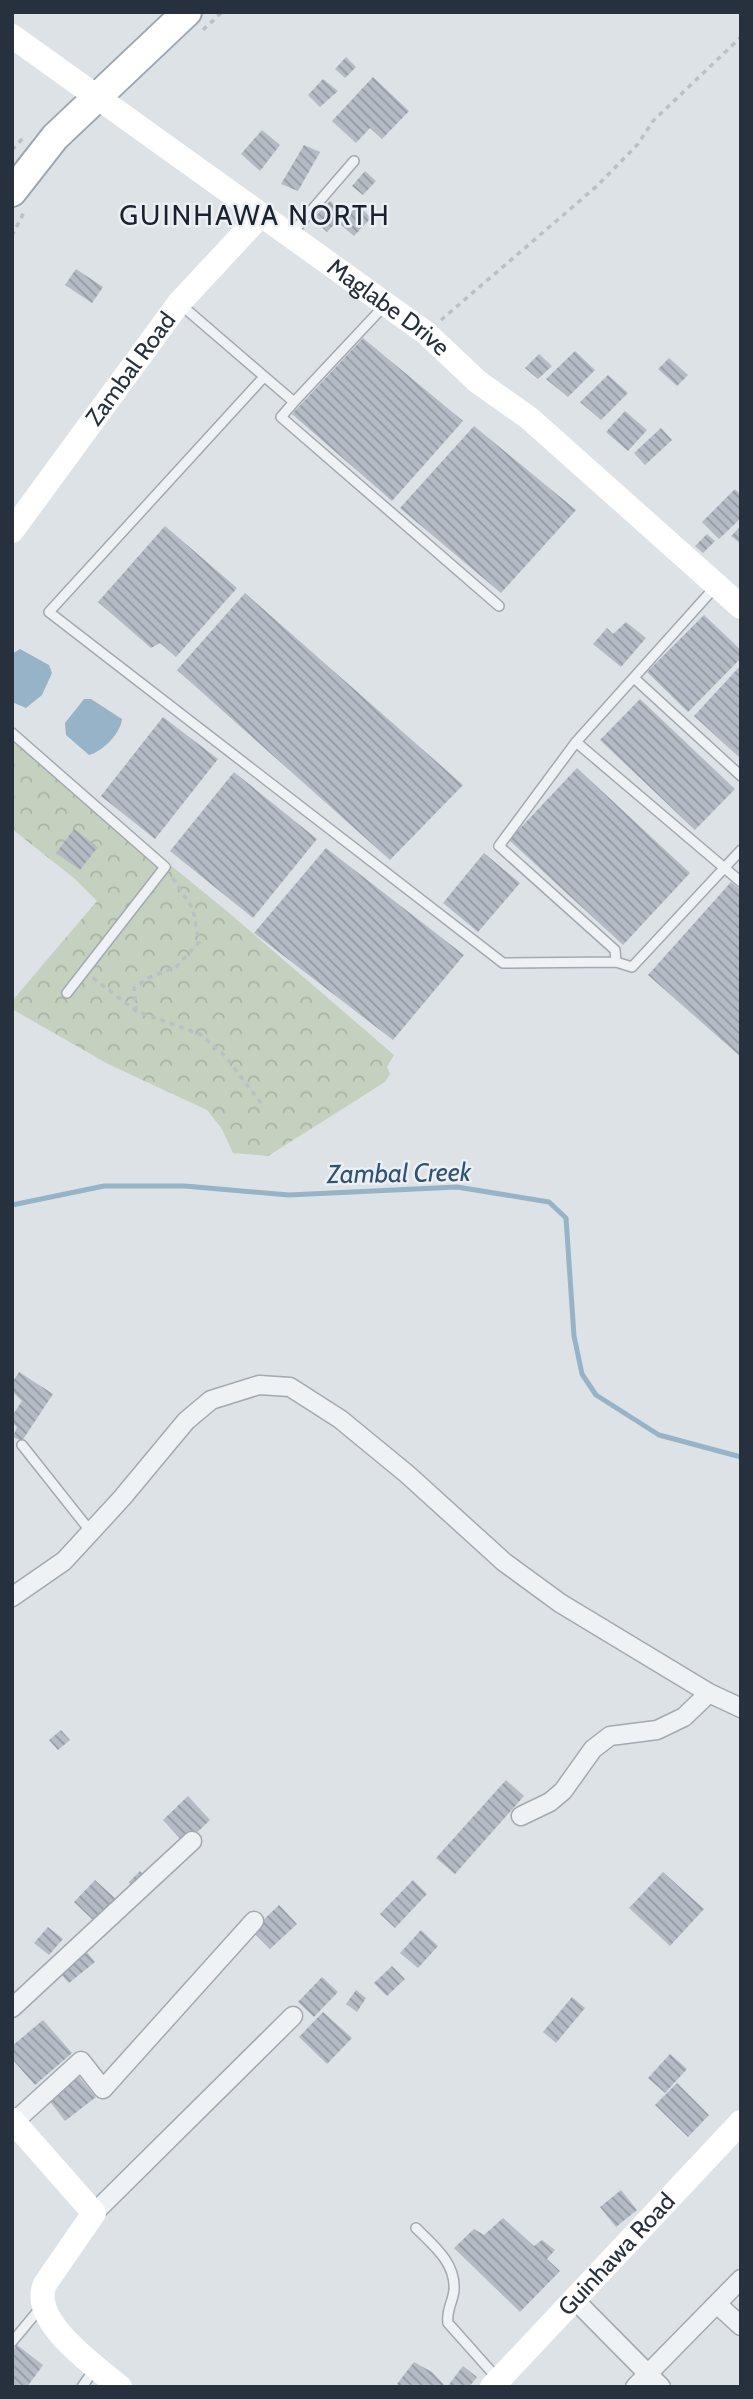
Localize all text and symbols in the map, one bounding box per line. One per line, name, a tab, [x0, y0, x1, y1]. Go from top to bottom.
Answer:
district label: GUINHAWA NORTH	[119, 198, 391, 232]
street label: Maglabe Drive	[322, 252, 456, 362]
street label: Zambal Road	[79, 306, 182, 431]
water label: Zambal Creek	[325, 1156, 472, 1190]
street label: Guinhawa Road	[552, 2187, 681, 2321]

